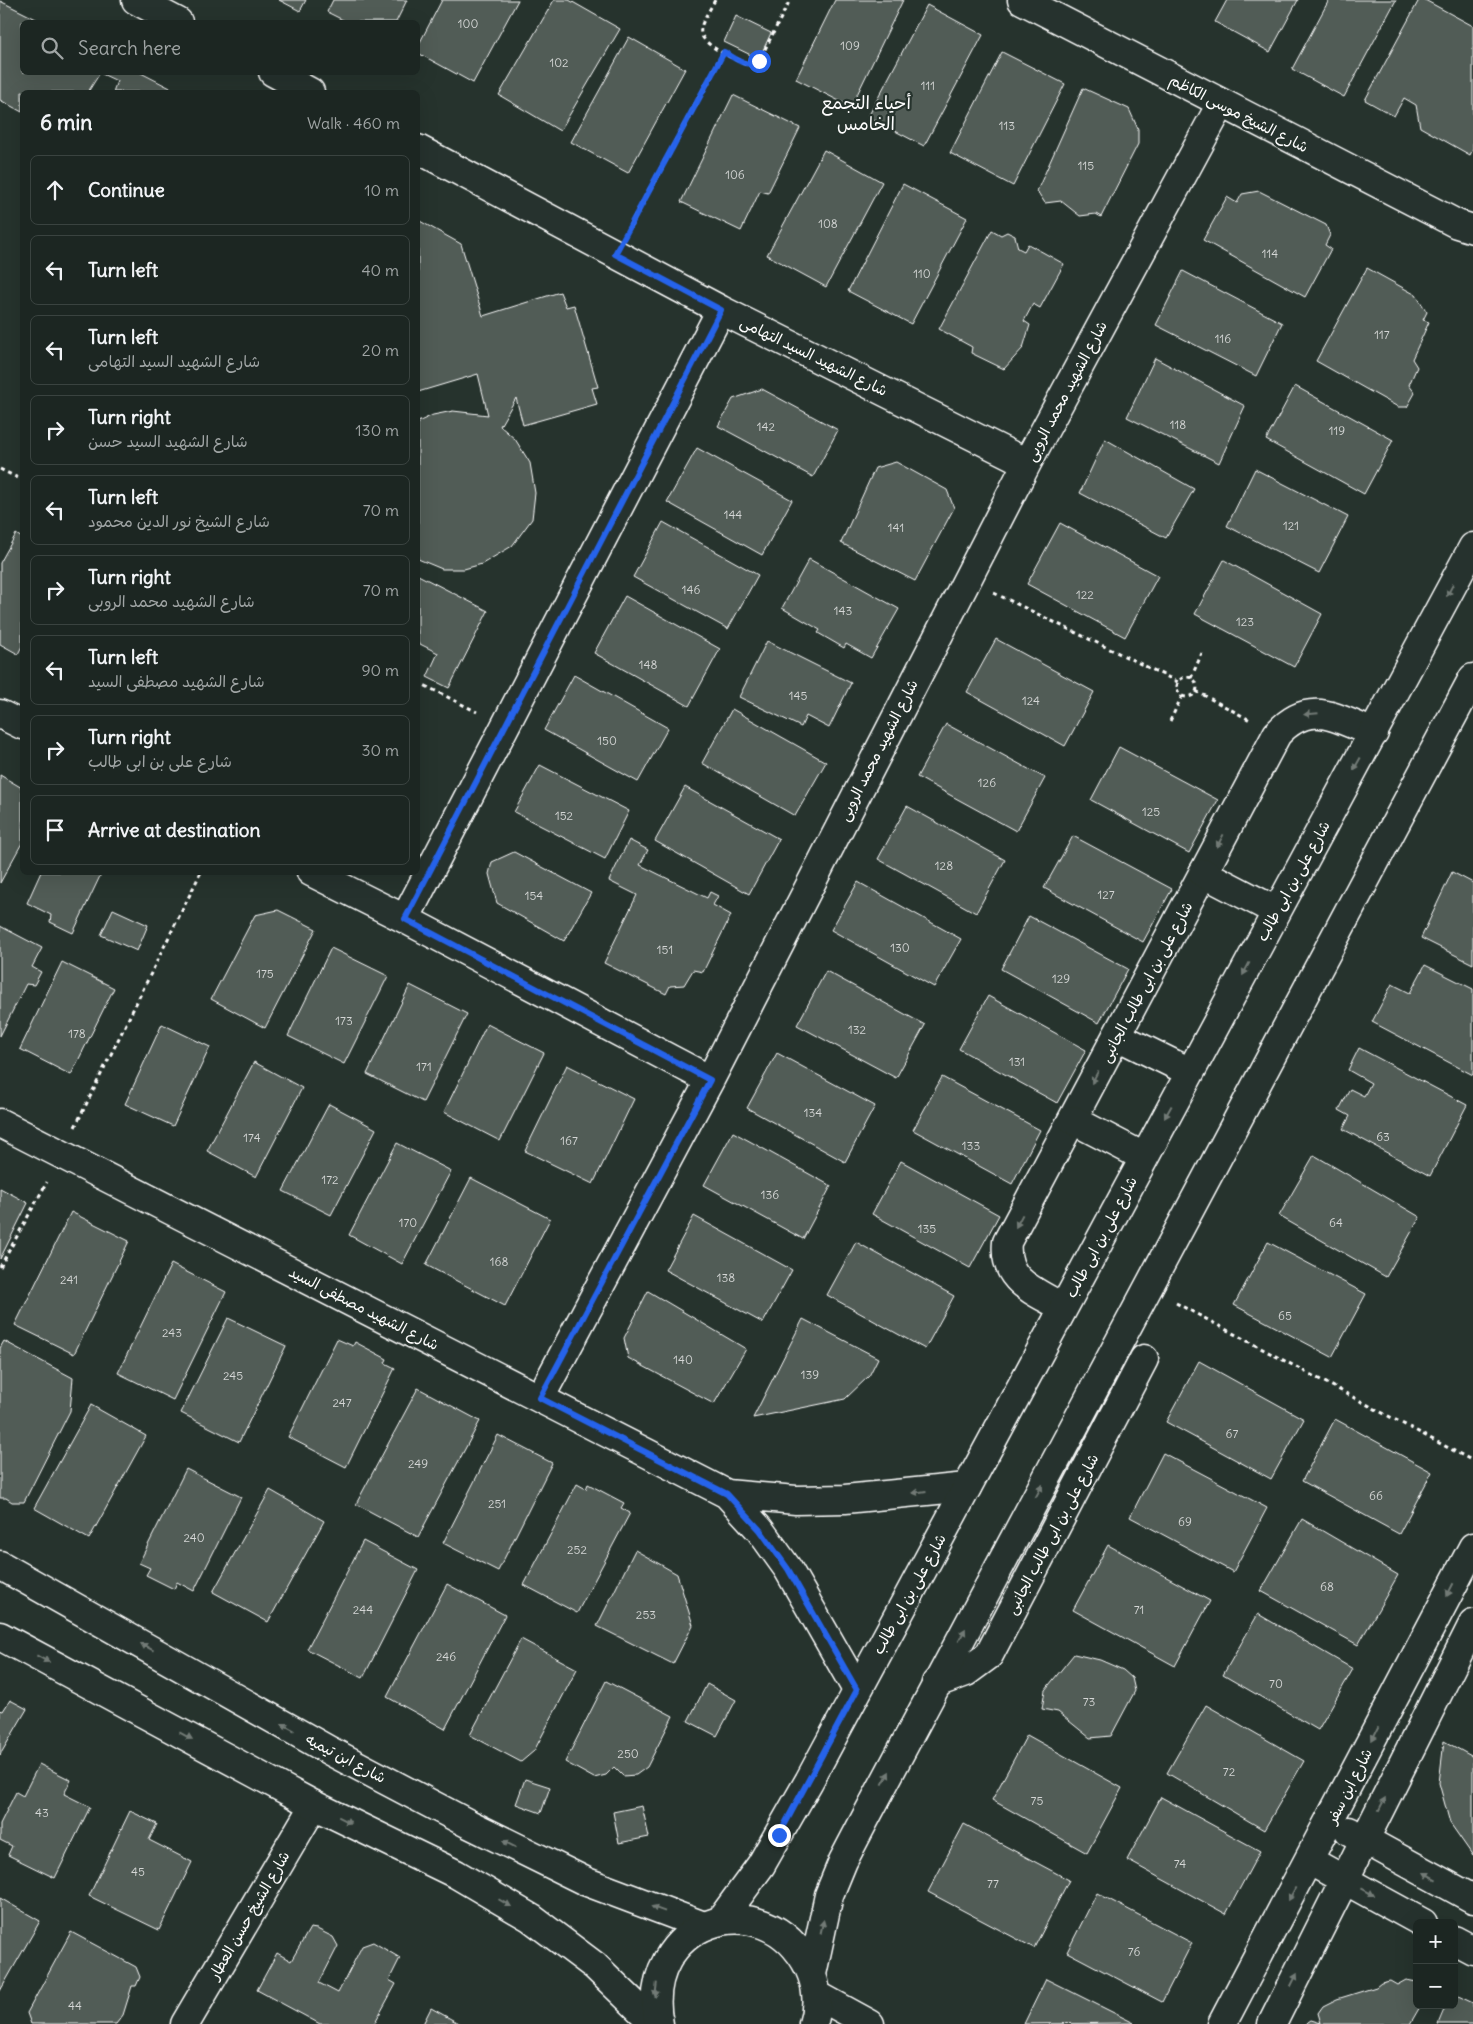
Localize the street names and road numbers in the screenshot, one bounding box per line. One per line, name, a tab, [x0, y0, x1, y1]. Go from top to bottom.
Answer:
street label: شارع الشيخ موسى الكاظم	[1165, 70, 1312, 159]
street label: شارع الشهيد السيد التهامى	[737, 312, 891, 401]
street label: شارع الشهيد محمد الروبى	[1021, 318, 1112, 465]
street label: شارع الشهيد محمد الروبى	[834, 676, 923, 824]
street label: شارع على بن ابى طالب	[1252, 817, 1335, 945]
street label: شارع على بن ابى طالب الجانبى	[1095, 898, 1197, 1066]
street label: شارع على بن ابى طالب	[1061, 1173, 1142, 1301]
street label: شارع الشهيد مصطفى السيد	[285, 1262, 442, 1355]
street label: شارع على بن ابى طالب الجانبى	[1001, 1450, 1103, 1618]
street label: شارع على بن ابى طالب	[868, 1530, 951, 1658]
street label: شارع ابن تيميه	[302, 1729, 389, 1788]
street label: شارع ابن سفر	[1321, 1745, 1377, 1829]
street label: شارع الشيخ حسن العطار	[204, 1847, 294, 1984]

